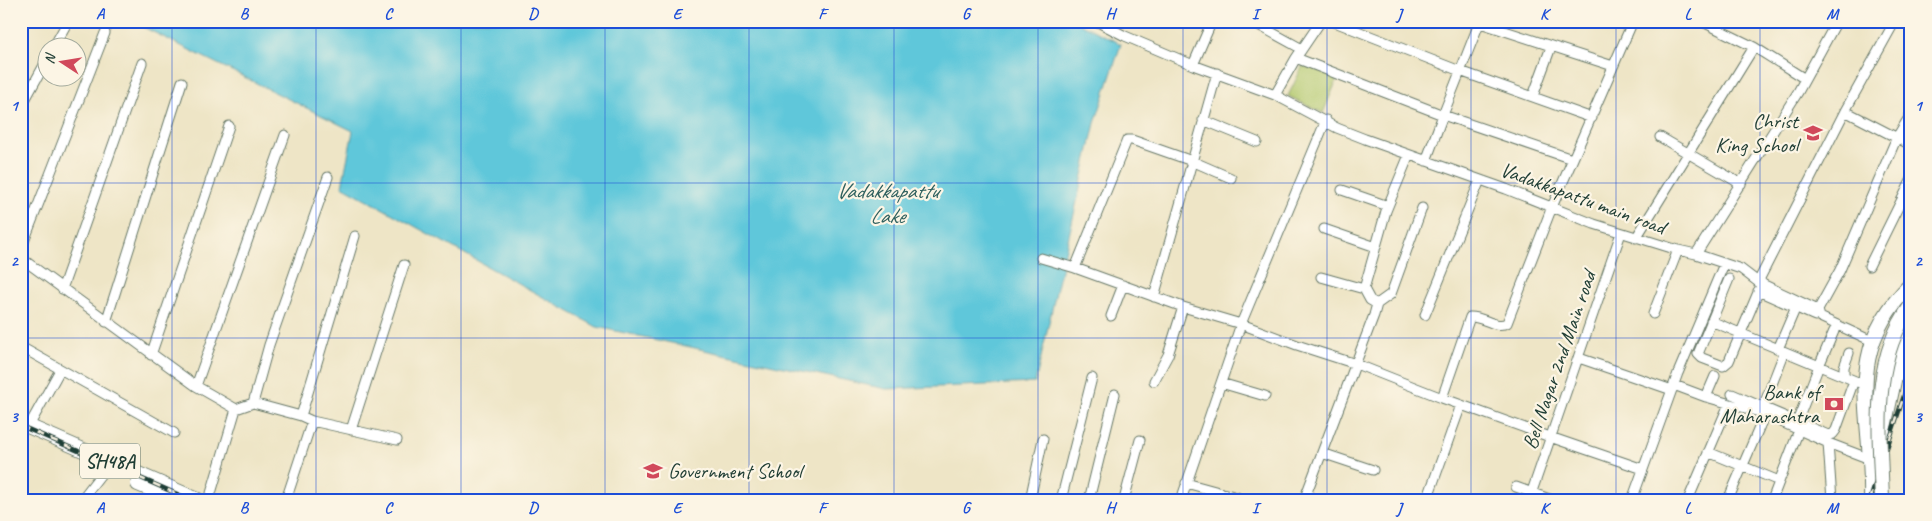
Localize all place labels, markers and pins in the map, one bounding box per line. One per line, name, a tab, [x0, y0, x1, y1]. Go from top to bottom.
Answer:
place label: Christ King School	[1715, 108, 1801, 158]
school or university icon: Christ King School	[1802, 122, 1824, 144]
place label: Bank of Maharashtra	[1720, 379, 1824, 429]
bank icon: Bank of Maharashtra	[1823, 393, 1845, 415]
place label: Government School	[668, 458, 805, 484]
school or university icon: Government School	[642, 460, 664, 482]

